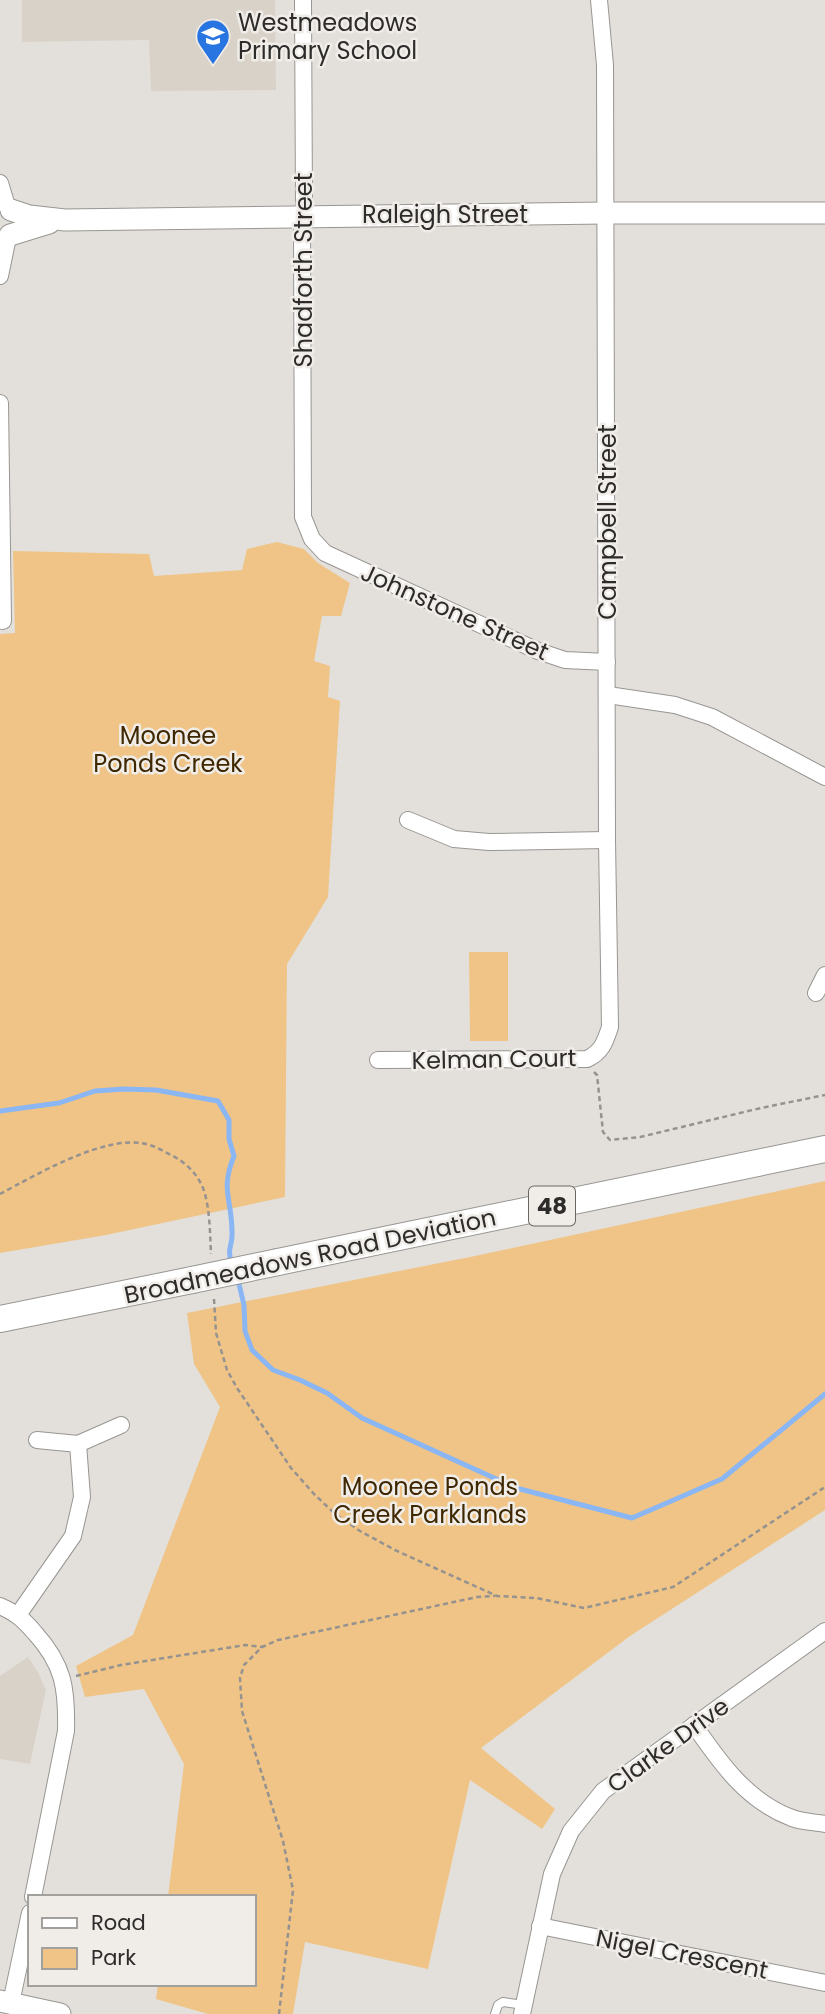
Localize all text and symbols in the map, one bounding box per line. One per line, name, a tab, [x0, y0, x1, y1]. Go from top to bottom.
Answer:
place label: Westmeadows Primary School	[238, 6, 417, 67]
school or university icon: Westmeadows Primary School	[194, 17, 232, 66]
street label: Shadforth Street	[287, 173, 320, 367]
street label: Raleigh Street	[362, 198, 528, 231]
street label: Campbell Street	[591, 424, 624, 620]
street label: Johnstone Street	[356, 556, 554, 668]
park label: Moonee Ponds Creek	[93, 719, 243, 780]
street label: Kelman Court	[411, 1041, 577, 1077]
road number: 48	[529, 1186, 575, 1226]
street label: Broadmeadows Road Deviation	[121, 1200, 499, 1312]
park label: Moonee Ponds Creek Parklands	[333, 1470, 527, 1531]
street label: Clarke Drive	[600, 1689, 736, 1801]
legend	[28, 1895, 256, 1986]
text: Road	[91, 1908, 146, 1937]
street label: Nigel Crescent	[593, 1921, 771, 1987]
text: Park	[91, 1943, 136, 1972]

